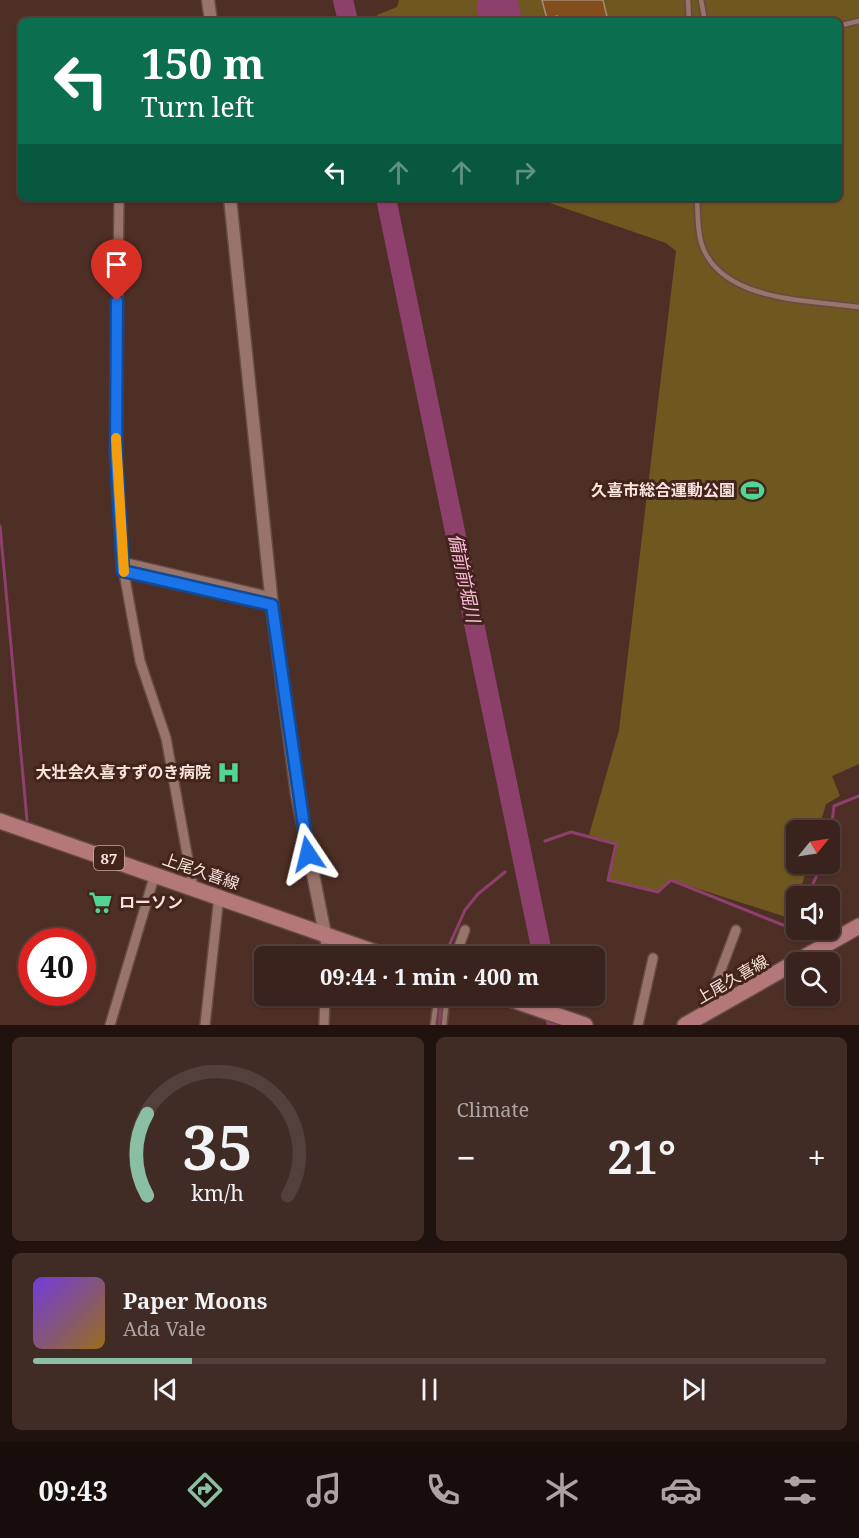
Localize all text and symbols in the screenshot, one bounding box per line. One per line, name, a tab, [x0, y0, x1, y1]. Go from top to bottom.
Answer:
text: 150 m	[141, 34, 265, 91]
icon: left	[42, 42, 120, 120]
text: Turn left	[141, 88, 254, 125]
icon: left	[319, 156, 352, 189]
icon: ahead	[382, 156, 415, 189]
icon: ahead	[445, 156, 478, 189]
icon: right	[508, 156, 541, 189]
pin	[91, 239, 142, 301]
icon: arrive	[100, 248, 133, 281]
sports icon: 久喜市総合運動公園	[740, 477, 766, 503]
place label: 久喜市総合運動公園	[591, 479, 735, 501]
water label: 備前前堀川	[444, 531, 487, 626]
hospital icon: 大壮会久喜すずのき病院	[216, 759, 242, 785]
place label: 大壮会久喜すずのき病院	[35, 761, 211, 783]
north arrow	[786, 820, 840, 874]
map controls	[786, 820, 840, 1006]
position arrow	[276, 822, 340, 886]
road number: 87	[94, 846, 124, 870]
street label: 上尾久喜線	[160, 848, 242, 894]
button: sound	[786, 886, 840, 940]
supermarket icon: ローソン	[88, 889, 114, 915]
place label: ローソン	[119, 891, 183, 913]
speed limit sign: 40	[18, 928, 96, 1006]
street label: 上尾久喜線	[692, 949, 772, 1009]
button: search	[786, 952, 840, 1006]
text: 09:44 · 1 min · 400 m	[320, 961, 539, 991]
text: Climate	[457, 1096, 529, 1123]
text: 35	[182, 1103, 253, 1188]
text: 21°	[607, 1126, 676, 1187]
text: −	[457, 1135, 476, 1180]
text: +	[808, 1135, 826, 1180]
text: km/h	[191, 1178, 244, 1207]
text: Paper Moons	[123, 1285, 267, 1315]
text: Ada Vale	[123, 1315, 206, 1342]
icon: previous	[149, 1373, 182, 1406]
icon: pause	[413, 1373, 446, 1406]
icon: next	[677, 1373, 710, 1406]
icon: directions	[184, 1469, 226, 1511]
icon: music	[303, 1469, 345, 1511]
icon: phone	[422, 1469, 464, 1511]
icon: climate	[541, 1469, 583, 1511]
icon: car	[660, 1469, 702, 1511]
icon: filters	[779, 1469, 821, 1511]
text: 09:43	[38, 1472, 108, 1509]

